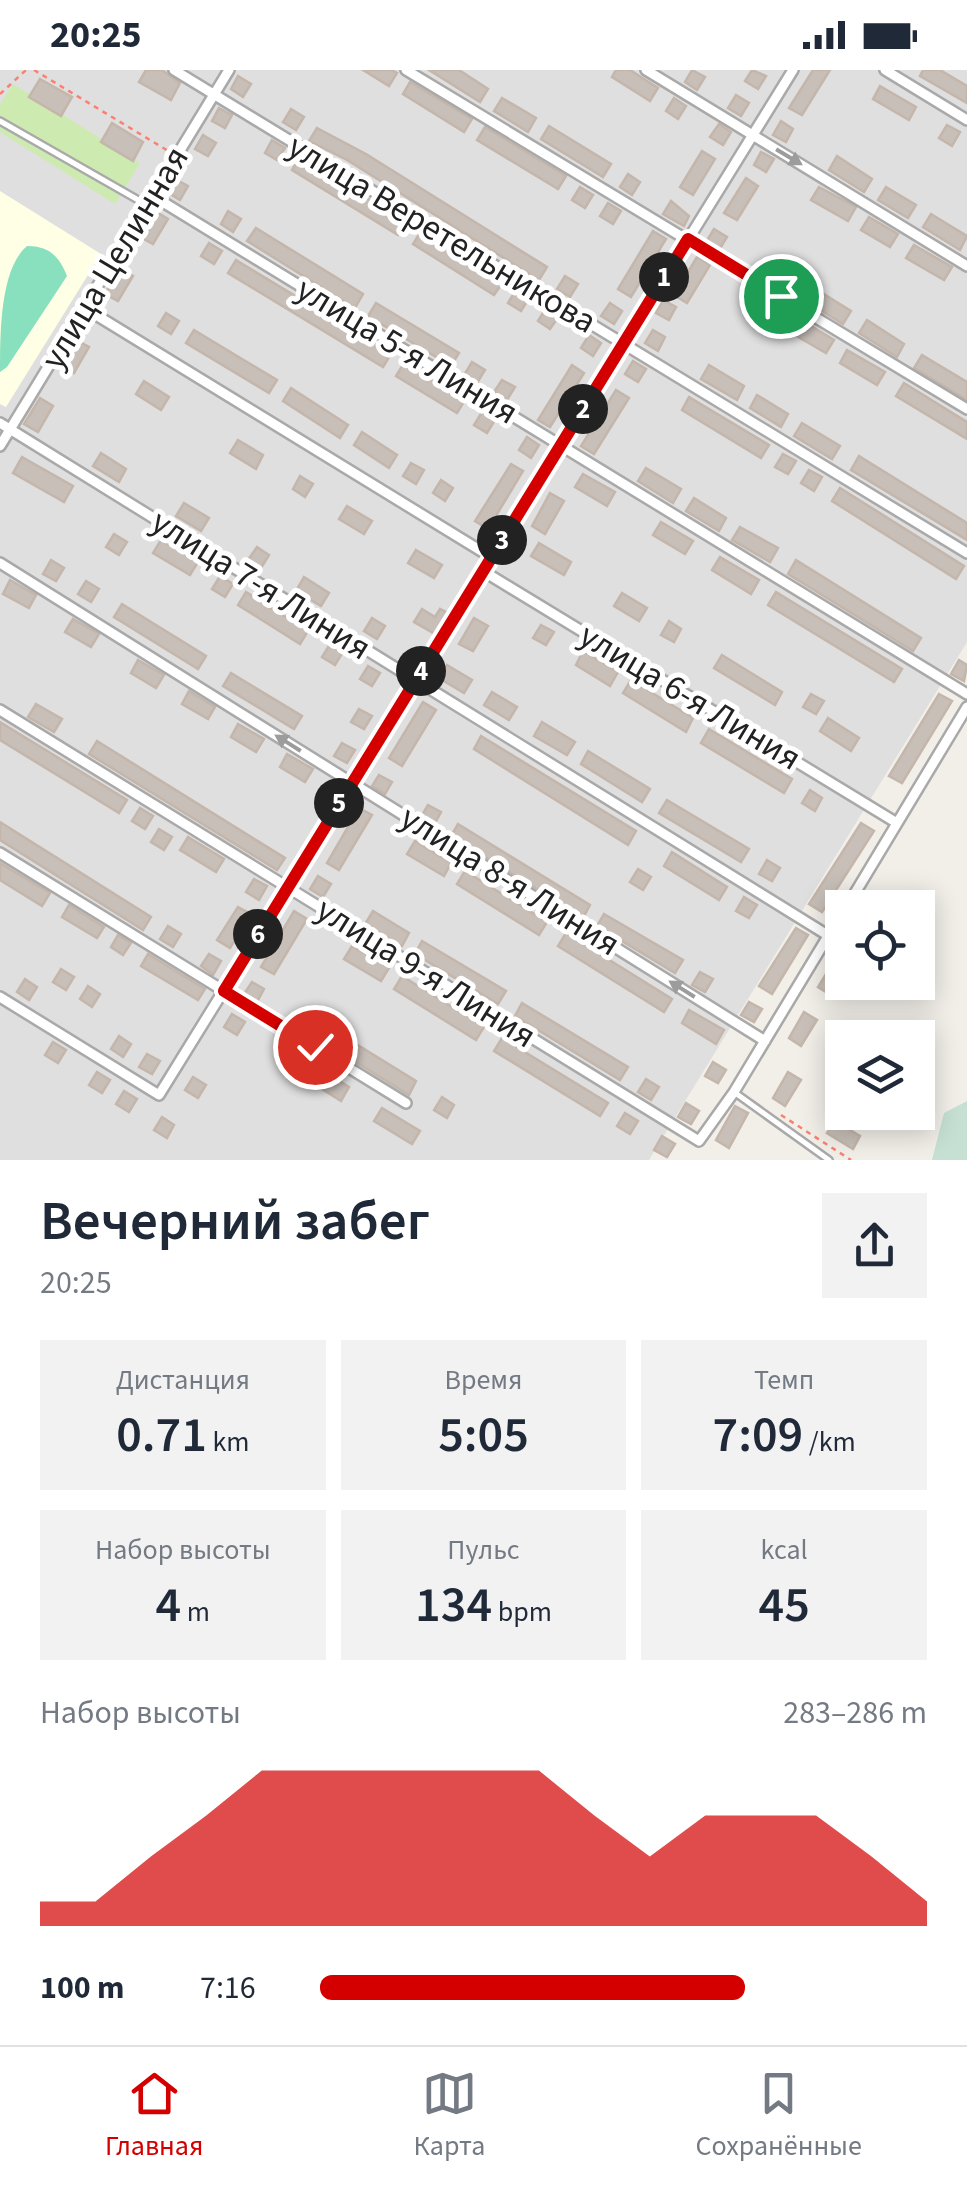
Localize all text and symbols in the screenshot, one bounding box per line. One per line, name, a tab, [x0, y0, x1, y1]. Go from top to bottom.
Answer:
text: 20:25	[50, 8, 142, 62]
street label: улица Веретельникова	[278, 122, 606, 346]
street label: улица Целинная	[29, 137, 201, 379]
one-way arrow	[775, 148, 803, 165]
pin: 1	[639, 252, 689, 302]
pin	[739, 254, 824, 339]
text: 1	[657, 257, 671, 297]
street label: улица 5-я Линия	[287, 265, 527, 437]
icon: arrive	[754, 269, 809, 324]
pin: 2	[558, 384, 608, 434]
text: 2	[576, 389, 590, 429]
street label: улица 7-я Линия	[141, 497, 381, 673]
pin: 3	[477, 515, 527, 565]
text: 3	[495, 520, 509, 560]
street label: улица 6-я Линия	[570, 611, 810, 783]
pin: 4	[396, 646, 446, 696]
text: 4	[414, 651, 428, 691]
one-way arrow	[274, 734, 302, 752]
pin: 5	[314, 778, 364, 828]
text: 5	[332, 783, 346, 823]
street label: улица 8-я Линия	[390, 793, 630, 969]
street label: улица 9-я Линия	[306, 885, 546, 1061]
map controls	[825, 890, 935, 1130]
button: locate	[825, 890, 935, 1000]
pin: 6	[233, 909, 283, 959]
text: 6	[251, 914, 265, 954]
one-way arrow	[668, 981, 696, 998]
pin	[273, 1005, 358, 1090]
icon: check	[288, 1020, 343, 1075]
button: layers	[825, 1020, 935, 1130]
text: Вечерний забег	[40, 1183, 430, 1261]
button: share	[822, 1193, 927, 1298]
text: 20:25	[40, 1260, 112, 1306]
text: Дистанция	[116, 1360, 250, 1400]
text: Время	[444, 1360, 523, 1400]
text: Темп	[754, 1360, 814, 1400]
text: 0.71	[116, 1400, 207, 1471]
text: 5:05	[438, 1400, 529, 1471]
text: 7:09	[713, 1400, 803, 1471]
text: km	[207, 1422, 250, 1462]
text: /km	[803, 1422, 856, 1462]
text: Набор высоты	[95, 1530, 271, 1570]
text: Пульс	[447, 1530, 520, 1570]
text: kcal	[761, 1530, 808, 1570]
text: 4	[156, 1570, 181, 1641]
text: 134	[415, 1570, 492, 1641]
text: 45	[759, 1570, 810, 1641]
text: m	[181, 1592, 210, 1632]
text: bpm	[492, 1592, 552, 1632]
text: Набор высоты	[40, 1690, 241, 1736]
text: 283–286 m	[783, 1690, 927, 1736]
text: 100 m	[40, 1965, 125, 2011]
text: 7:16	[200, 1965, 256, 2011]
tab: Главная	[105, 2066, 203, 2166]
tab: Карта	[414, 2066, 485, 2166]
tab: Сохранённые	[696, 2066, 862, 2166]

